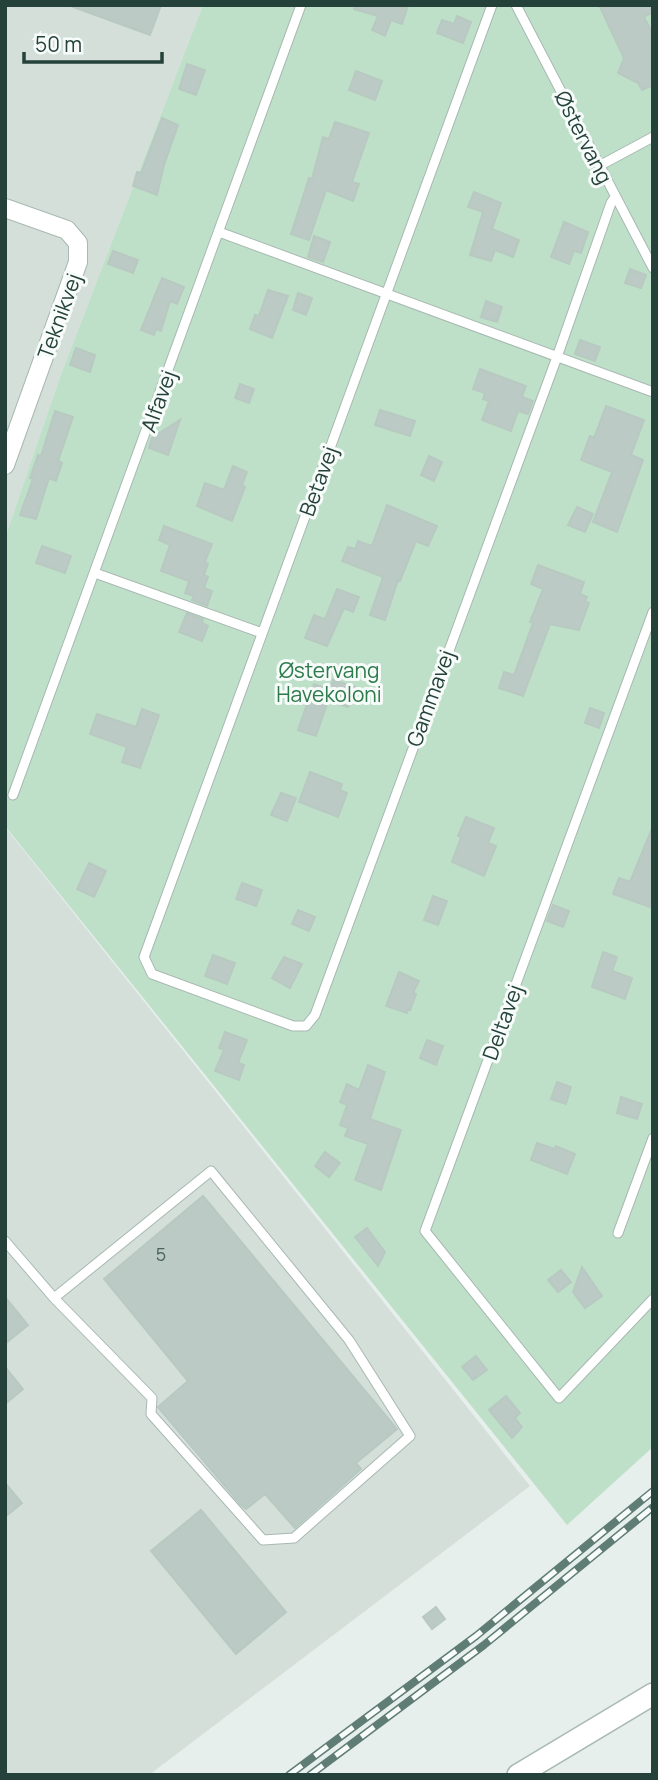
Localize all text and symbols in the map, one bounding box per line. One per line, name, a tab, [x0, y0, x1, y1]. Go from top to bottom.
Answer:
scale bar	[24, 21, 163, 65]
text: 50 m	[35, 30, 82, 58]
street label: Østervang	[549, 86, 619, 188]
street label: Teknikvej	[31, 269, 87, 363]
street label: Alfavej	[134, 366, 182, 436]
street label: Betavej	[292, 442, 344, 520]
street label: Gammavej	[400, 646, 460, 750]
park label: Østervang Havekoloni	[276, 656, 382, 708]
street label: Deltavej	[475, 980, 529, 1064]
house number: 5	[156, 1242, 166, 1266]

